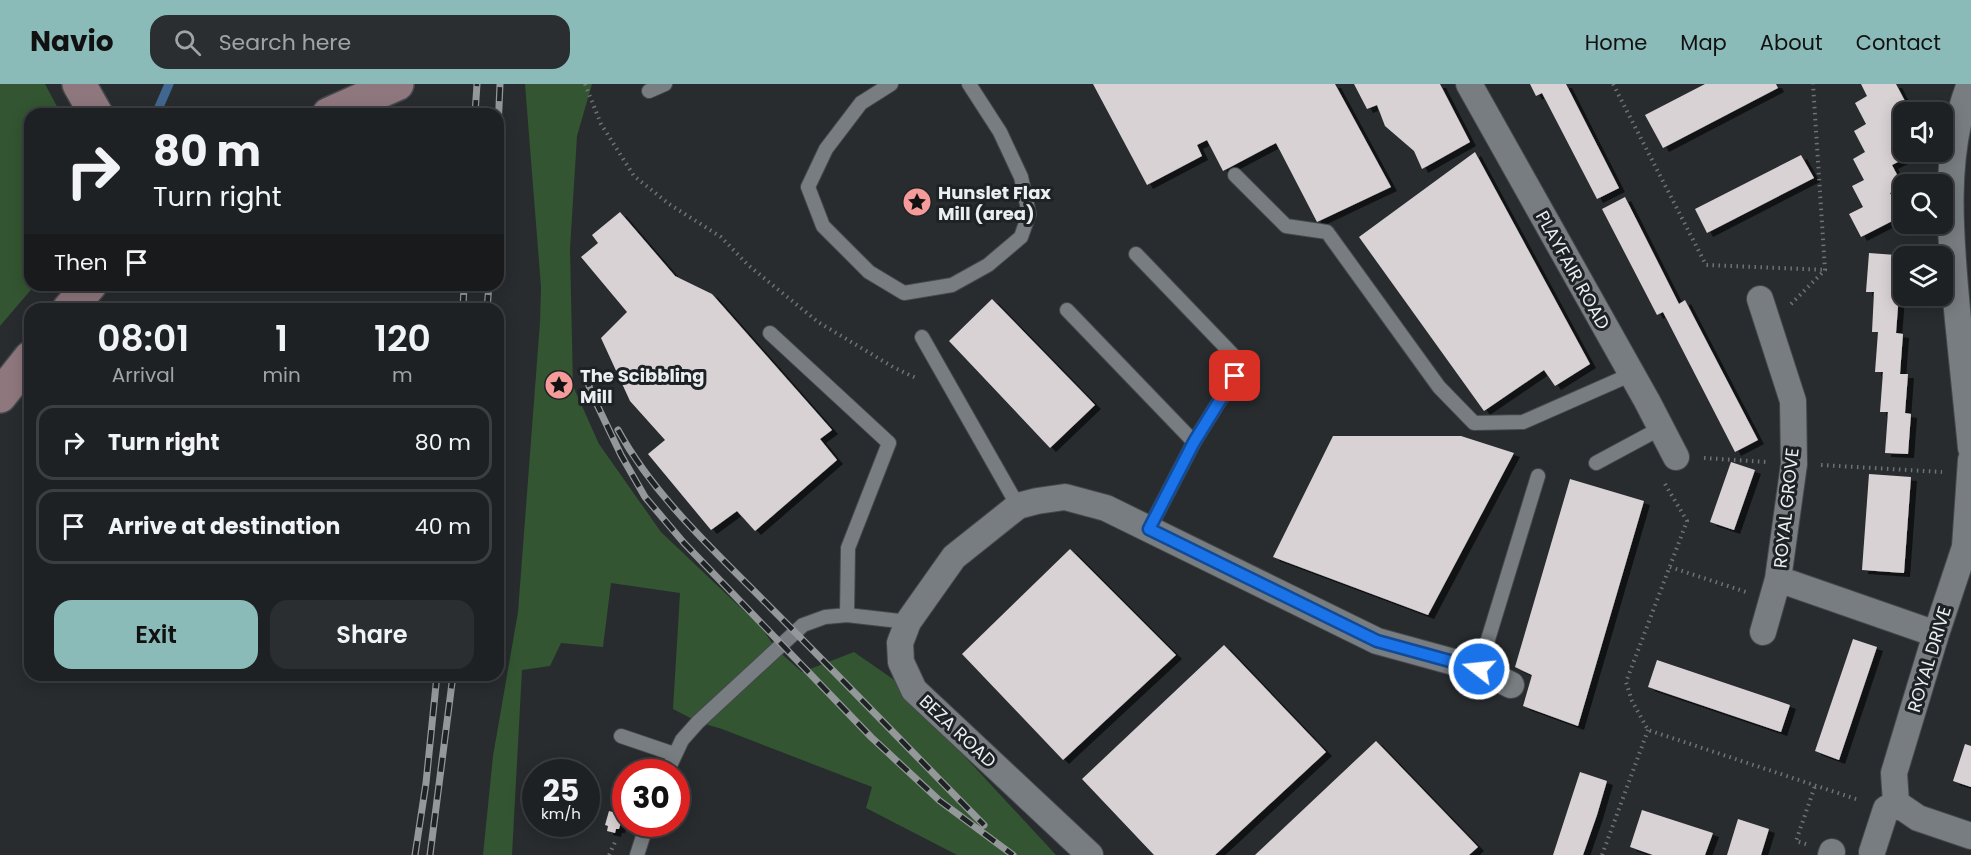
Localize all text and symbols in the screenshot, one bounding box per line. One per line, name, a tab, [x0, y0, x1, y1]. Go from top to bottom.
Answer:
search box	[150, 15, 570, 69]
text: Navio	[30, 22, 114, 61]
icon: search	[171, 26, 204, 59]
text: Search here	[219, 27, 351, 58]
text: Home	[1585, 28, 1647, 57]
text: Map	[1680, 28, 1727, 57]
text: About	[1760, 28, 1823, 57]
text: Contact	[1856, 28, 1941, 57]
map controls	[1893, 102, 1953, 306]
button: sound	[1893, 102, 1953, 162]
text: 80 m	[153, 122, 261, 181]
icon: right	[54, 132, 132, 210]
button: search	[1893, 174, 1953, 234]
text: Turn right	[153, 178, 282, 215]
place label: Hunslet Flax Mill (area)	[938, 180, 1051, 226]
place icon: Hunslet Flax Mill (area)	[901, 186, 933, 218]
street label: PLAYFAIR ROAD	[1530, 206, 1616, 334]
icon: arrive	[120, 246, 153, 279]
button: layers	[1893, 246, 1953, 306]
text: Then	[54, 247, 108, 278]
text: 08:01	[97, 313, 189, 364]
text: 1	[275, 313, 288, 364]
text: 120	[374, 313, 431, 364]
pin	[1209, 350, 1260, 401]
icon: arrive	[1218, 359, 1251, 392]
text: Arrival	[112, 361, 175, 389]
text: min	[262, 361, 301, 389]
text: m	[392, 361, 413, 389]
place label: The Scibbling Mill	[580, 363, 704, 409]
place icon: The Scibbling Mill	[543, 369, 575, 401]
icon: right	[57, 426, 90, 459]
text: Turn right	[108, 427, 219, 458]
text: 80 m	[415, 427, 471, 458]
street label: ROYAL GROVE	[1767, 447, 1805, 569]
icon: arrive	[57, 510, 90, 543]
text: Arrive at destination	[108, 511, 340, 542]
text: 40 m	[415, 511, 471, 542]
button: Exit	[54, 600, 258, 669]
button: Share	[270, 600, 474, 669]
street label: ROYAL DRIVE	[1901, 603, 1957, 715]
position arrow	[1447, 637, 1511, 701]
street label: BEZA ROAD	[914, 689, 1002, 773]
speed limit sign: 30	[612, 759, 690, 837]
text: 25	[543, 769, 579, 812]
text: km/h	[541, 803, 581, 824]

